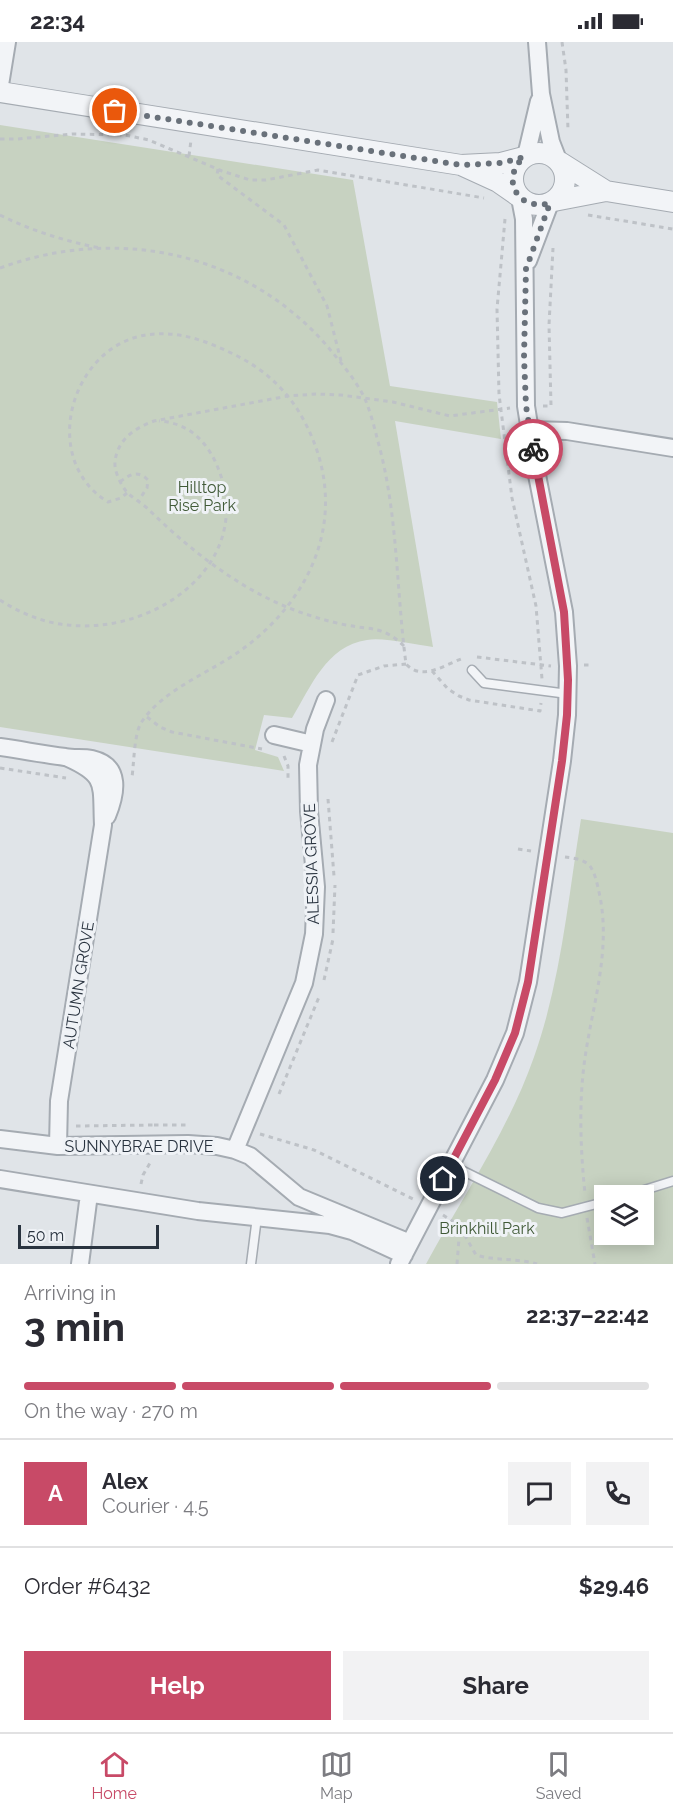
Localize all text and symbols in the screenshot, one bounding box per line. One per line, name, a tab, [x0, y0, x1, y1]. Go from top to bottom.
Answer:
text: 22:34	[30, 8, 85, 34]
pin	[89, 85, 140, 136]
icon: bag	[98, 94, 131, 127]
courier	[503, 419, 563, 479]
icon: bike	[517, 433, 550, 466]
park label: Hilltop Rise Park	[168, 478, 236, 515]
street label: ALESSIA GROVE	[300, 803, 323, 925]
street label: AUTUMN GROVE	[59, 920, 98, 1050]
street label: SUNNYBRAE DRIVE	[64, 1137, 214, 1156]
pin	[417, 1153, 468, 1204]
icon: home	[426, 1162, 459, 1195]
map controls	[594, 1185, 654, 1245]
button: layers	[594, 1185, 654, 1245]
park label: Brinkhill Park	[439, 1219, 535, 1238]
scale bar	[18, 1222, 159, 1250]
text: 50 m	[27, 1226, 64, 1245]
text: Arriving in	[24, 1281, 116, 1305]
text: 22:37–22:42	[526, 1302, 649, 1328]
text: 3 min	[24, 1304, 125, 1350]
text: On the way · 270 m	[24, 1399, 198, 1423]
button: chat	[508, 1462, 571, 1525]
button: phone	[586, 1462, 649, 1525]
text: Alex	[102, 1468, 148, 1494]
text: A	[48, 1480, 63, 1506]
text: Courier · 4.5	[102, 1494, 209, 1518]
text: Order #6432	[24, 1573, 151, 1599]
text: $29.46	[579, 1573, 649, 1599]
button: Help	[24, 1651, 331, 1720]
button: Share	[343, 1651, 649, 1720]
tab: Home	[91, 1748, 137, 1803]
tab: Map	[320, 1748, 353, 1803]
tab: Saved	[536, 1748, 581, 1803]

